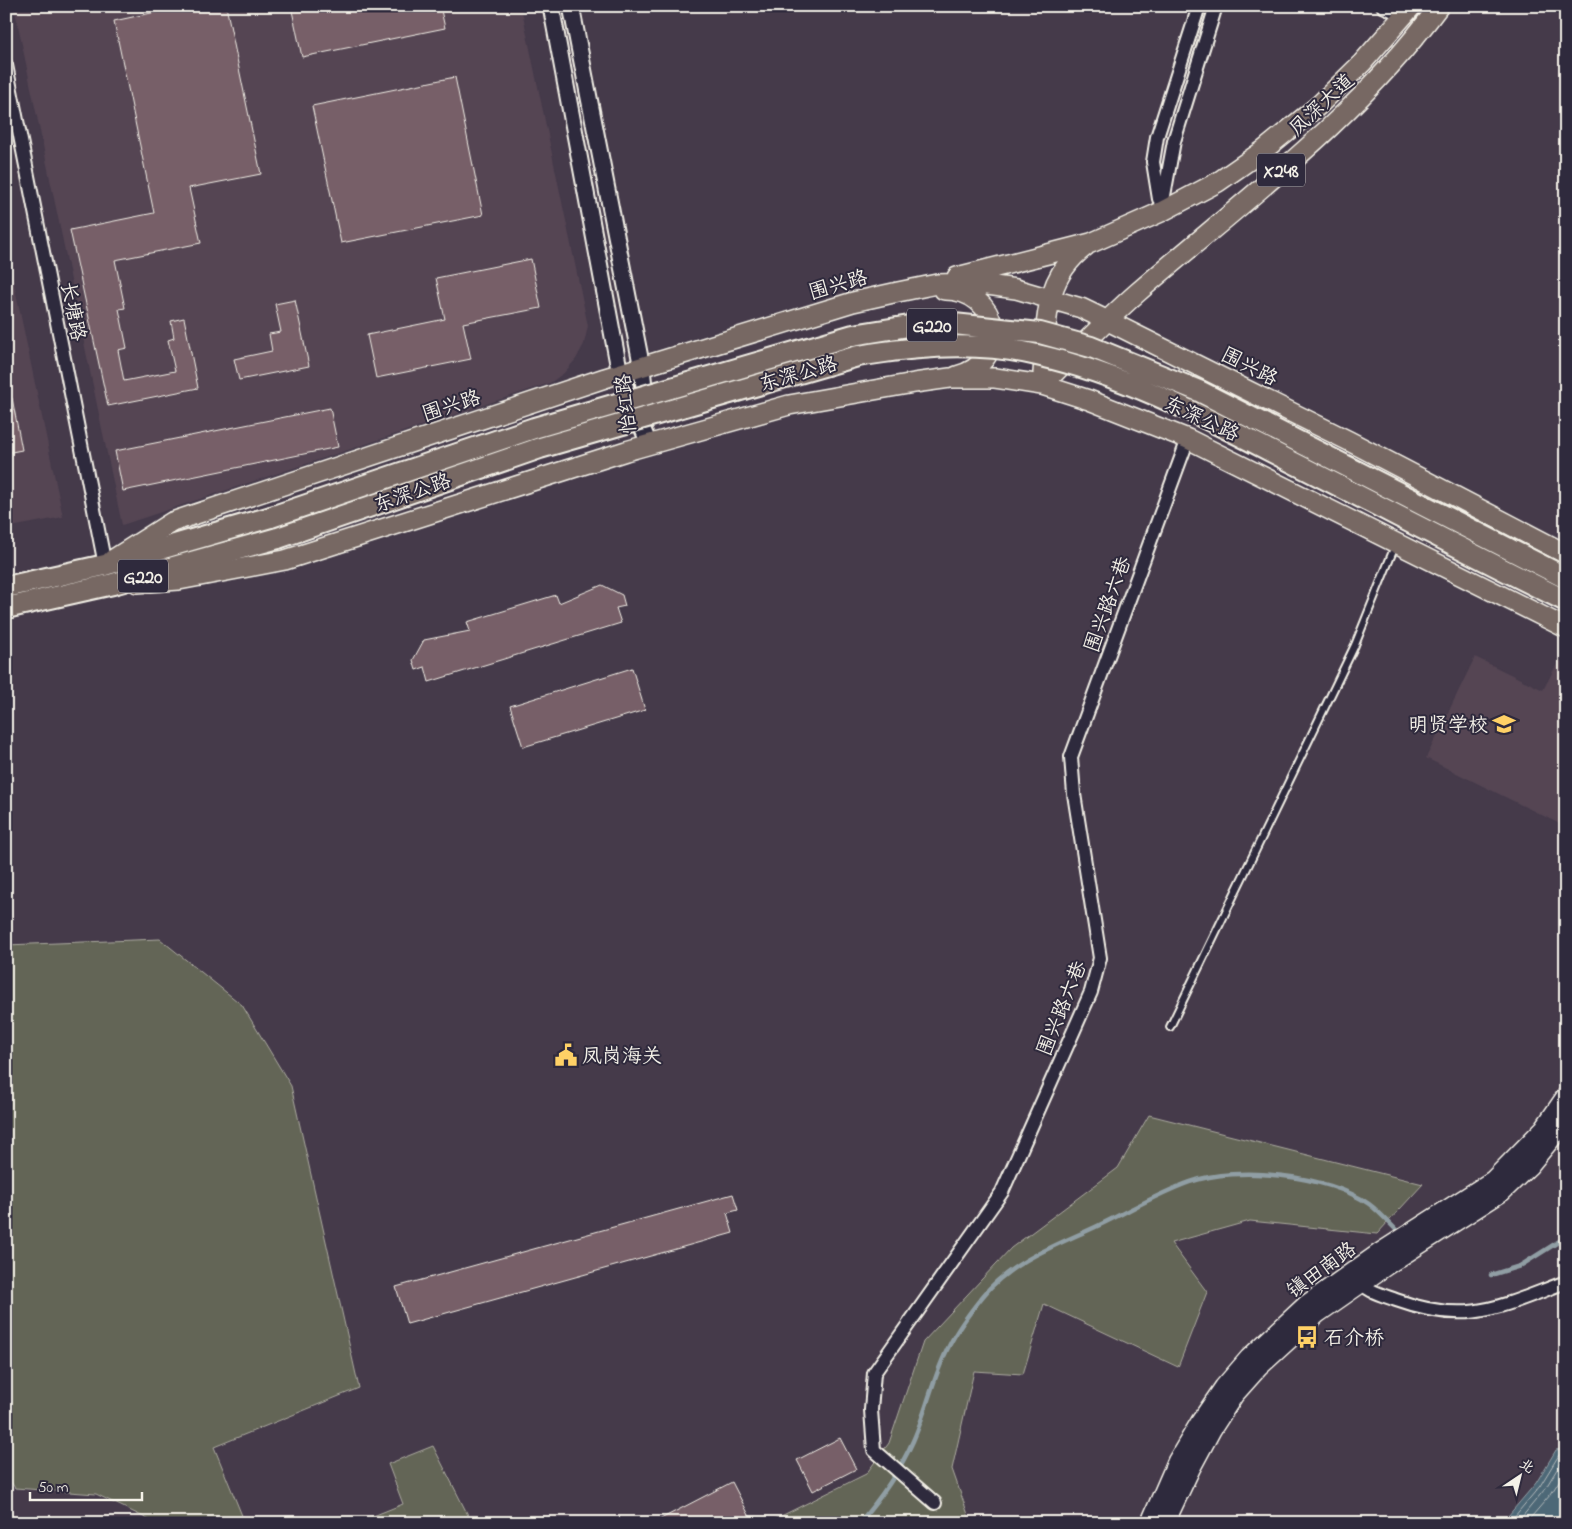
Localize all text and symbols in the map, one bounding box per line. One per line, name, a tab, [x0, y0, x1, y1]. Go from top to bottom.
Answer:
street label: 凤深大道	[1284, 68, 1362, 144]
road number: X248	[1257, 154, 1305, 186]
street label: 围兴路	[806, 264, 872, 309]
street label: 长塘路	[52, 279, 92, 345]
road number: G220	[907, 308, 957, 342]
street label: 围兴路	[1216, 342, 1283, 395]
street label: 东深公路	[756, 350, 842, 400]
street label: 怡红路	[610, 371, 645, 435]
street label: 围兴路	[419, 384, 486, 430]
street label: 东深公路	[1159, 390, 1244, 451]
street label: 东深公路	[370, 467, 456, 521]
street label: 围兴路六巷	[1079, 552, 1140, 657]
road number: G220	[118, 560, 168, 592]
school or university icon: 明贤学校	[1491, 711, 1517, 737]
place label: 明贤学校	[1408, 712, 1488, 741]
street label: 围兴路六巷	[1031, 956, 1096, 1061]
public building icon: 凤岗海关	[553, 1042, 579, 1068]
place label: 凤岗海关	[582, 1043, 662, 1072]
street label: 镇田南路	[1282, 1235, 1364, 1306]
bus stop icon: 石介桥	[1294, 1324, 1320, 1350]
place label: 石介桥	[1324, 1325, 1384, 1354]
north arrow	[1494, 1452, 1544, 1502]
text: 北	[1515, 1454, 1538, 1479]
scale bar	[30, 1469, 142, 1501]
text: 50 m	[38, 1477, 69, 1499]

